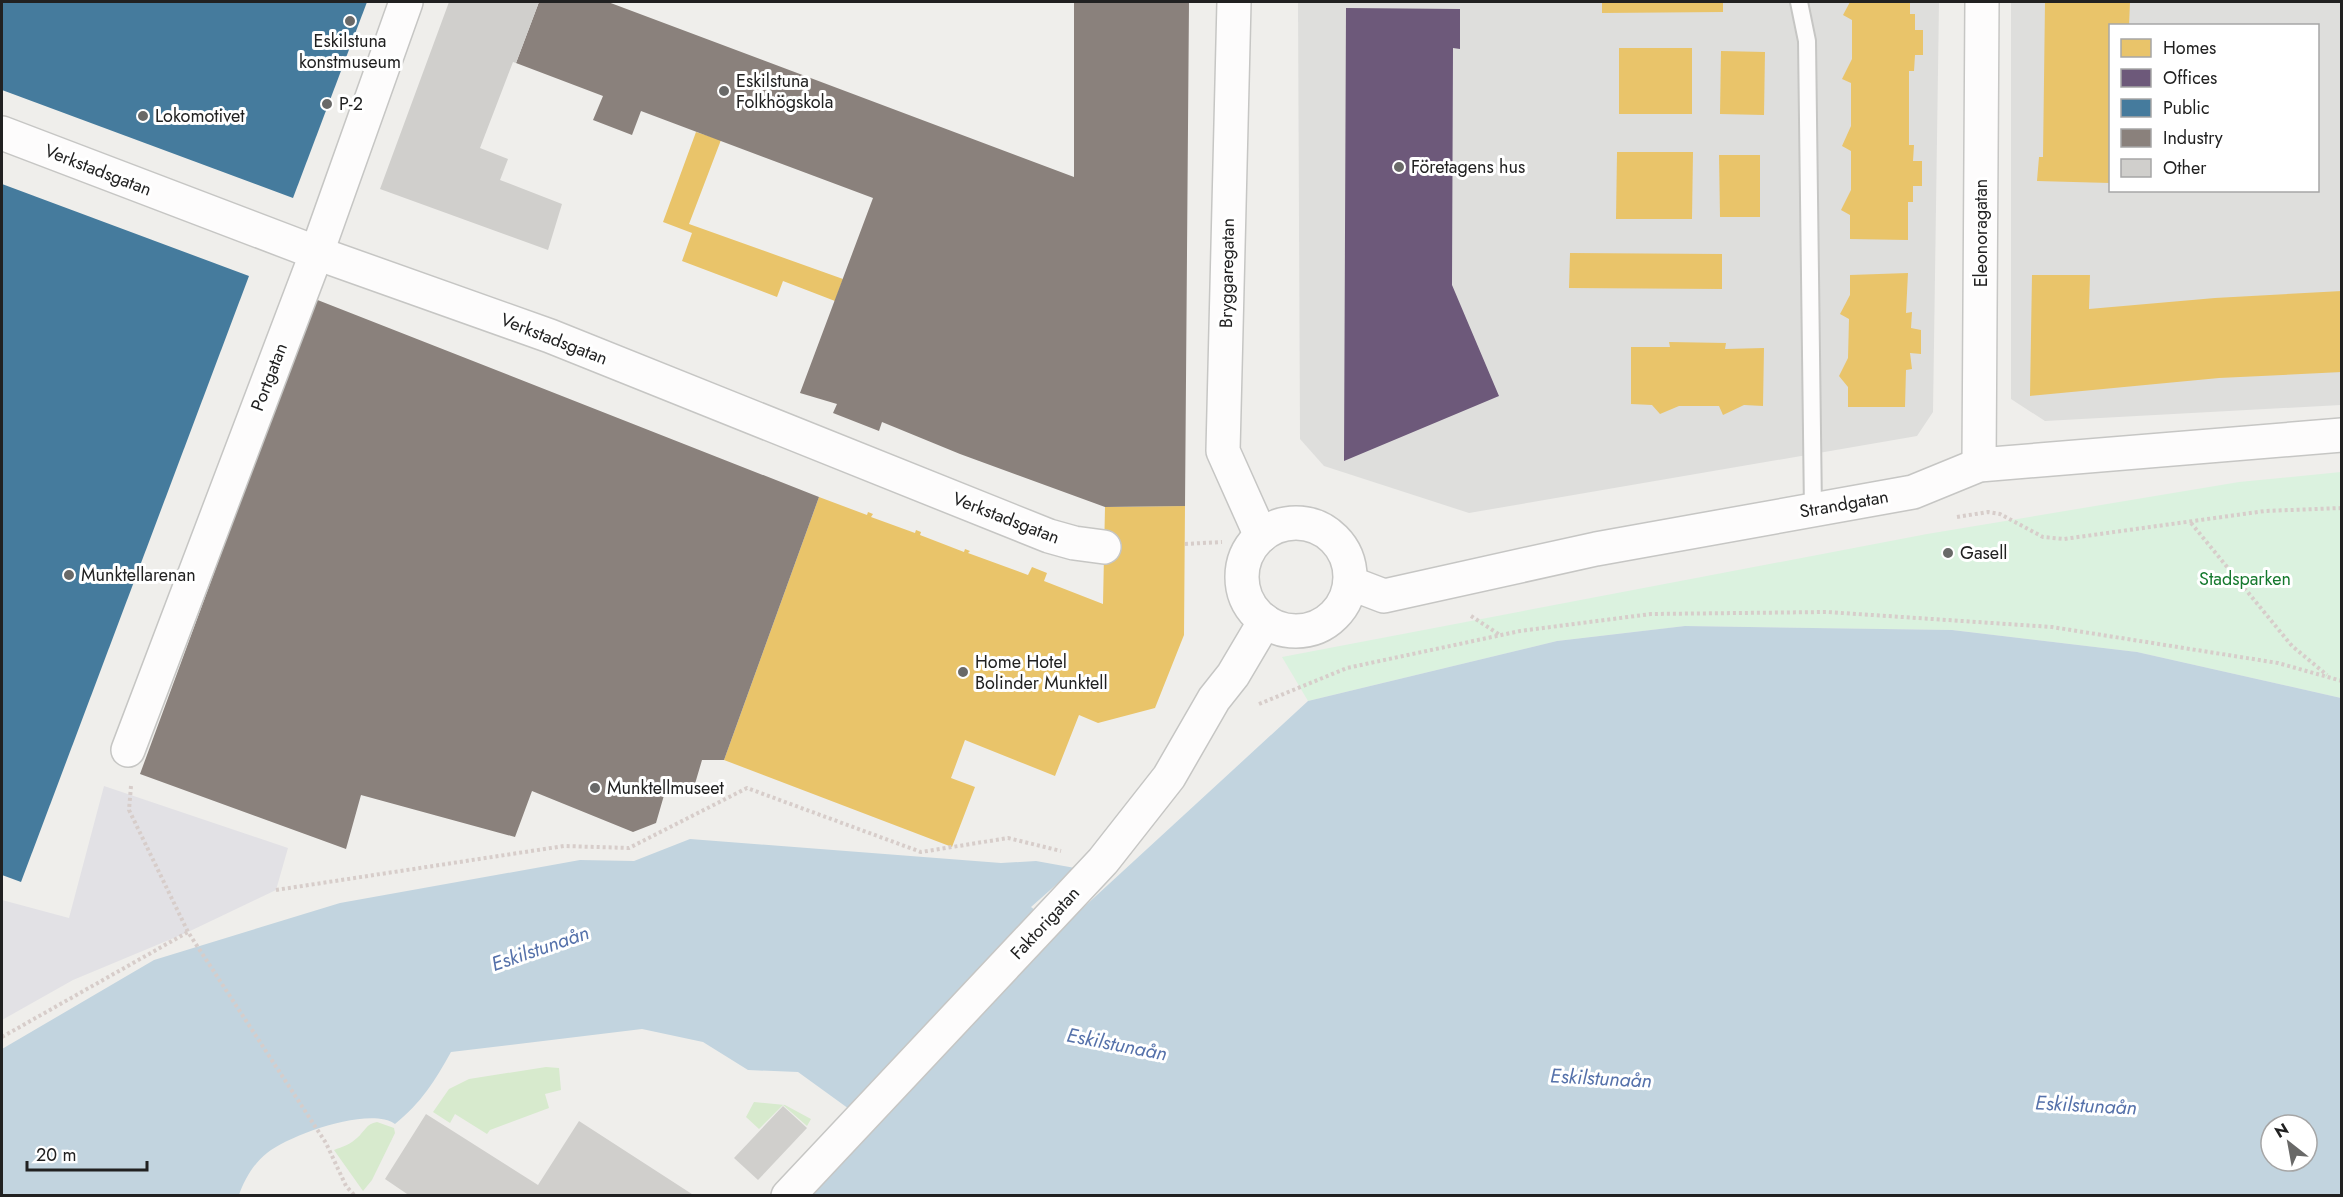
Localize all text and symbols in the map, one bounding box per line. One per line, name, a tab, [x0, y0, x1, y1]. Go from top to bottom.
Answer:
marker: Eskilstuna konstmuseum	[343, 14, 357, 28]
legend	[2109, 24, 2319, 192]
place label: Eskilstuna konstmuseum	[299, 28, 401, 75]
text: Homes	[2163, 35, 2216, 61]
text: Offices	[2163, 65, 2217, 91]
place label: Eskilstuna Folkhögskola	[736, 68, 833, 115]
marker: Eskilstuna Folkhögskola	[717, 84, 731, 98]
place label: P-2	[339, 91, 363, 117]
text: Public	[2163, 95, 2210, 121]
marker: P-2	[320, 97, 334, 111]
place label: Lokomotivet	[155, 103, 245, 129]
marker: Lokomotivet	[136, 109, 150, 123]
text: Industry	[2163, 125, 2223, 151]
street label: Verkstadsgatan	[41, 138, 155, 202]
place label: Företagens hus	[1411, 154, 1525, 180]
text: Other	[2163, 155, 2207, 181]
marker: Företagens hus	[1392, 160, 1406, 174]
street label: Eleonoragatan	[1968, 179, 1994, 287]
street label: Bryggaregatan	[1213, 218, 1241, 328]
street label: Verkstadsgatan	[497, 307, 611, 371]
street label: Portgatan	[244, 339, 294, 415]
street label: Strandgatan	[1797, 483, 1891, 525]
street label: Verkstadsgatan	[949, 486, 1063, 550]
place label: Gasell	[1960, 540, 2007, 566]
marker: Gasell	[1941, 546, 1955, 560]
place label: Munktellarenan	[81, 562, 196, 588]
park label: Stadsparken	[2199, 566, 2291, 592]
marker: Munktellarenan	[62, 568, 76, 582]
place label: Home Hotel Bolinder Munktell	[975, 649, 1108, 696]
marker: Home Hotel Bolinder Munktell	[956, 665, 970, 679]
place label: Munktellmuseet	[607, 775, 725, 801]
marker: Munktellmuseet	[588, 781, 602, 795]
street label: Faktorigatan	[1004, 881, 1086, 965]
water label: Eskilstunaån	[487, 918, 593, 979]
water label: Eskilstunaån	[1064, 1021, 1170, 1068]
water label: Eskilstunaån	[1549, 1061, 1653, 1096]
water label: Eskilstunaån	[2034, 1088, 2138, 1123]
north arrow	[2259, 1113, 2319, 1173]
text: N	[2270, 1117, 2293, 1144]
scale bar	[27, 1134, 147, 1172]
text: 20 m	[36, 1142, 76, 1168]

